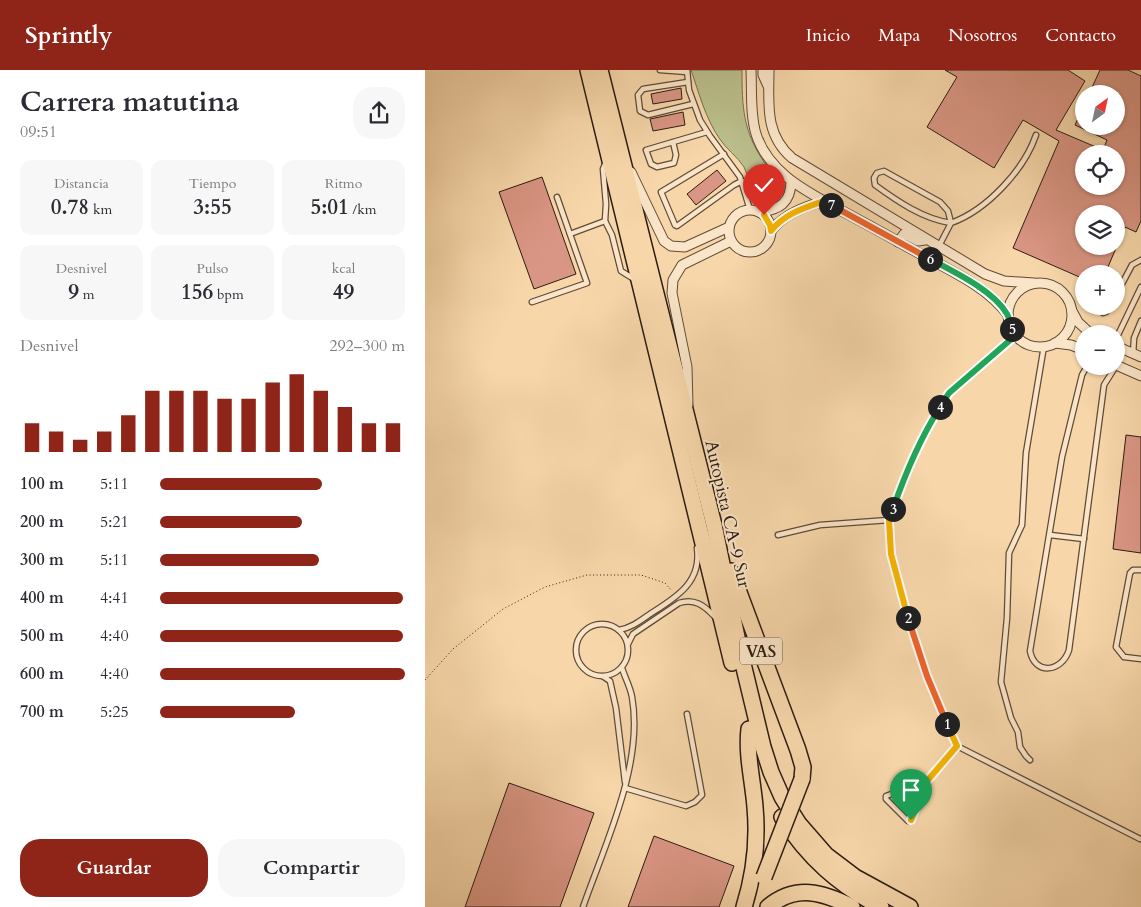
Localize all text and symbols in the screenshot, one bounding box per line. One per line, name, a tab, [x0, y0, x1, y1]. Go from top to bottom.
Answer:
text: Sprintly	[25, 19, 112, 52]
text: Inicio	[806, 23, 850, 48]
text: Mapa	[878, 23, 920, 48]
text: Nosotros	[948, 23, 1017, 48]
text: Contacto	[1045, 23, 1116, 48]
text: Carrera matutina	[20, 83, 239, 121]
north arrow	[1075, 85, 1125, 135]
map controls	[1075, 85, 1125, 375]
button: share	[353, 87, 405, 139]
text: 09:51	[20, 121, 57, 143]
button: locate	[1075, 145, 1125, 195]
pin	[743, 164, 785, 215]
icon: check	[750, 171, 778, 199]
text: Distancia	[54, 174, 109, 193]
text: Tiempo	[189, 174, 236, 193]
text: Ritmo	[325, 174, 362, 193]
pin: 7	[819, 192, 843, 218]
text: 0.78	[51, 193, 89, 222]
text: 3:55	[193, 193, 232, 222]
text: 5:01	[310, 193, 349, 222]
text: 7	[828, 196, 835, 215]
text: km	[89, 200, 112, 219]
text: /km	[349, 200, 377, 219]
button: layers	[1075, 205, 1125, 255]
pin: 6	[917, 246, 943, 272]
text: 6	[927, 250, 934, 269]
text: Desnivel	[56, 259, 107, 278]
text: Pulso	[197, 259, 228, 278]
text: kcal	[332, 259, 355, 278]
button: +	[1075, 265, 1125, 315]
text: 9	[68, 278, 79, 307]
text: 156	[181, 278, 213, 307]
text: 49	[333, 278, 354, 307]
text: m	[79, 285, 95, 304]
text: bpm	[213, 285, 244, 304]
pin: 5	[999, 316, 1025, 342]
text: 5	[1009, 320, 1016, 339]
button: −	[1075, 325, 1125, 375]
text: Desnivel	[20, 335, 79, 357]
text: 292–300 m	[329, 335, 405, 357]
pin: 4	[927, 394, 953, 420]
text: 4	[937, 398, 944, 417]
street label: Autopista CA-9 Sur	[698, 438, 757, 591]
text: 100 m	[20, 473, 64, 495]
text: 5:11	[100, 473, 129, 495]
pin: 3	[881, 496, 905, 522]
text: 3	[890, 500, 897, 519]
text: 200 m	[20, 511, 64, 533]
text: 5:21	[100, 511, 129, 533]
text: 300 m	[20, 549, 64, 571]
text: 5:11	[100, 549, 129, 571]
text: 400 m	[20, 587, 64, 609]
text: 4:41	[100, 587, 129, 609]
pin: 2	[895, 606, 921, 630]
text: 2	[905, 609, 912, 628]
text: 500 m	[20, 625, 64, 647]
text: 4:40	[100, 625, 129, 647]
road number: VAS	[740, 638, 782, 664]
text: 600 m	[20, 663, 64, 685]
text: 4:40	[100, 663, 129, 685]
text: 700 m	[20, 701, 64, 723]
text: 5:25	[100, 701, 129, 723]
pin: 1	[935, 712, 959, 736]
text: 1	[944, 715, 951, 734]
pin	[890, 769, 932, 820]
icon: arrive	[897, 776, 925, 804]
button: Guardar	[20, 839, 208, 897]
button: Compartir	[218, 839, 405, 897]

